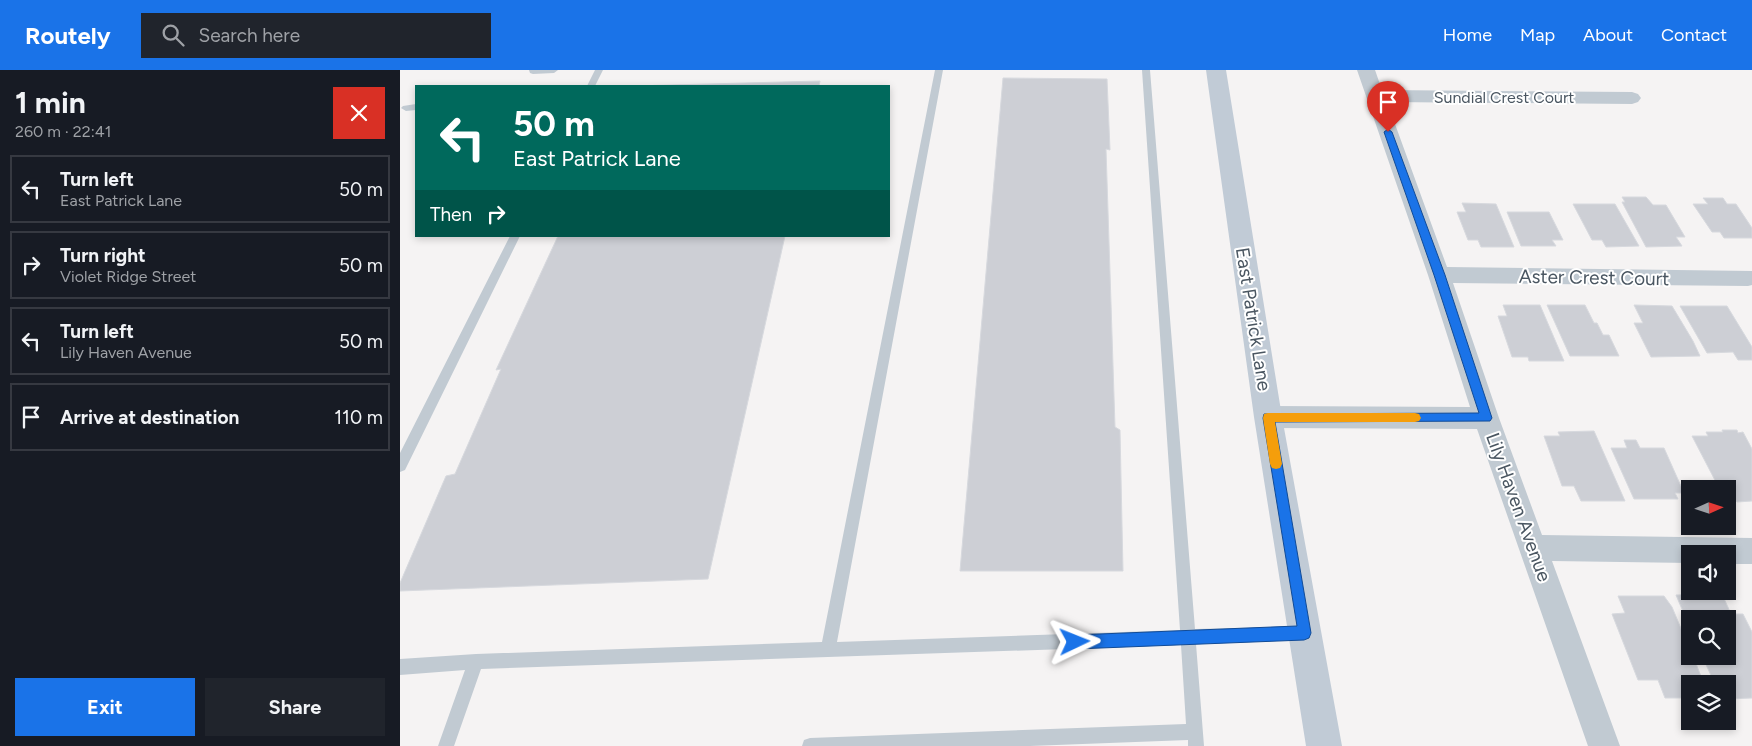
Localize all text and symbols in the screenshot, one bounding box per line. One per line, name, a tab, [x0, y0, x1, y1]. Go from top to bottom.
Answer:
search box	[141, 13, 491, 58]
text: Routely	[25, 21, 111, 50]
icon: search	[159, 21, 187, 49]
text: Search here	[199, 24, 300, 47]
text: Home	[1443, 24, 1492, 46]
text: Map	[1520, 24, 1555, 46]
text: About	[1583, 24, 1633, 46]
text: Contact	[1661, 24, 1727, 46]
pin	[1367, 81, 1409, 132]
text: 1 min	[15, 84, 86, 121]
button: close	[333, 87, 385, 139]
icon: arrive	[1374, 88, 1402, 116]
street label: Sundial Crest Court	[1434, 88, 1574, 107]
text: 50 m	[513, 103, 595, 145]
icon: left	[430, 105, 495, 170]
text: 260 m · 22:41	[15, 122, 111, 141]
text: East Patrick Lane	[513, 145, 681, 172]
text: Turn left	[60, 168, 134, 191]
icon: left	[17, 175, 45, 203]
text: 50 m	[339, 178, 383, 201]
text: East Patrick Lane	[60, 191, 182, 210]
icon: right	[482, 200, 510, 228]
text: Then	[430, 203, 472, 226]
text: Turn right	[60, 244, 146, 267]
street label: East Patrick Lane	[1231, 246, 1276, 392]
icon: right	[17, 251, 45, 279]
text: 50 m	[339, 254, 383, 277]
street label: Aster Crest Court	[1519, 265, 1669, 290]
text: Violet Ridge Street	[60, 267, 196, 286]
text: Turn left	[60, 320, 134, 343]
icon: left	[17, 327, 45, 355]
text: 50 m	[339, 330, 383, 353]
text: Lily Haven Avenue	[60, 343, 192, 362]
icon: arrive	[17, 403, 45, 431]
text: Arrive at destination	[60, 406, 239, 429]
text: 110 m	[334, 406, 383, 429]
street label: Lily Haven Avenue	[1481, 430, 1556, 585]
north arrow	[1681, 480, 1736, 535]
map controls	[1681, 480, 1736, 730]
button: sound	[1681, 545, 1736, 600]
button: search	[1681, 610, 1736, 665]
position arrow	[1048, 615, 1100, 667]
button: layers	[1681, 675, 1736, 730]
button: Exit	[15, 678, 195, 736]
button: Share	[205, 678, 385, 736]

